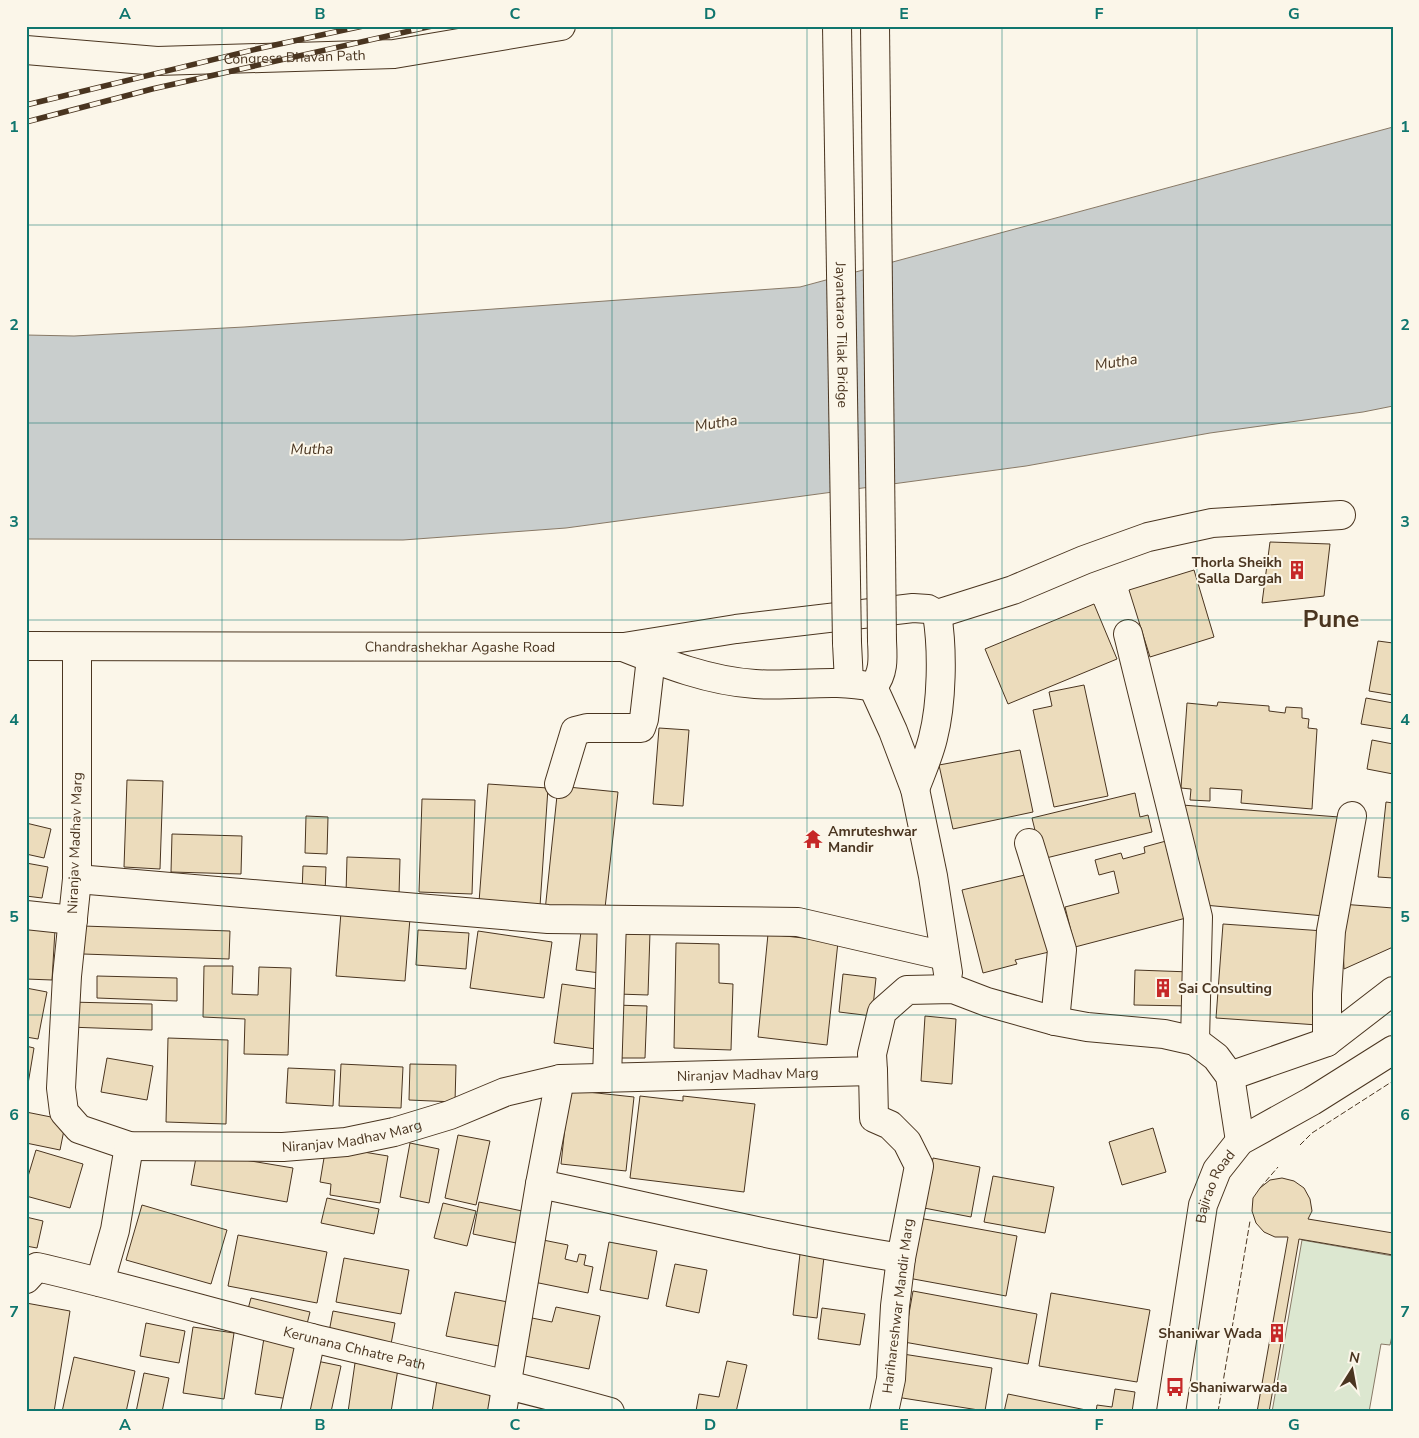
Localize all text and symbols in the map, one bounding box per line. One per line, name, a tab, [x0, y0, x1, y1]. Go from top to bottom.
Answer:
text: A	[119, 3, 131, 25]
text: B	[314, 3, 326, 25]
text: C	[510, 3, 521, 25]
text: D	[704, 3, 716, 25]
text: E	[899, 3, 909, 25]
text: F	[1095, 3, 1104, 25]
text: G	[1288, 3, 1300, 25]
street label: Congress Bhavan Path	[223, 45, 366, 69]
text: 1	[9, 116, 19, 138]
text: 1	[1400, 116, 1410, 138]
street label: Jayantarao Tilak Bridge	[831, 261, 853, 408]
text: 2	[9, 314, 19, 336]
text: 2	[1400, 314, 1410, 336]
water label: Mutha	[1093, 349, 1139, 375]
water label: Mutha	[693, 410, 739, 436]
water label: Mutha	[290, 439, 334, 459]
text: 3	[9, 511, 19, 533]
text: 3	[1400, 511, 1410, 533]
place label: Thorla Sheikh Salla Dargah	[1192, 553, 1282, 588]
building icon: Thorla Sheikh Salla Dargah	[1286, 559, 1308, 581]
district label: Pune	[1303, 603, 1359, 635]
street label: Chandrashekhar Agashe Road	[365, 637, 555, 656]
text: 4	[9, 709, 19, 731]
text: 4	[1400, 709, 1410, 731]
street label: Niranjav Madhav Marg	[63, 772, 87, 914]
place label: Amruteshwar Mandir	[828, 822, 918, 857]
temple icon: Amruteshwar Mandir	[802, 828, 824, 850]
text: 5	[9, 906, 19, 928]
text: 5	[1400, 906, 1410, 928]
building icon: Sai Consulting	[1152, 977, 1174, 999]
place label: Sai Consulting	[1178, 979, 1272, 998]
street label: Niranjav Madhav Marg	[677, 1063, 819, 1086]
text: 6	[9, 1104, 19, 1126]
text: 6	[1400, 1104, 1410, 1126]
street label: Niranjav Madhav Marg	[281, 1115, 424, 1157]
street label: Bajirao Road	[1191, 1145, 1239, 1225]
street label: Harihareshwar Mandir Marg	[878, 1217, 918, 1395]
text: 7	[9, 1301, 19, 1323]
text: 7	[1400, 1301, 1410, 1323]
street label: Kerunana Chhatre Path	[281, 1322, 428, 1374]
building icon: Shaniwar Wada	[1266, 1322, 1288, 1344]
place label: Shaniwar Wada	[1158, 1324, 1262, 1343]
north arrow	[1326, 1346, 1376, 1396]
text: N	[1347, 1347, 1361, 1368]
bus stop icon: Shaniwarwada	[1164, 1376, 1186, 1398]
place label: Shaniwarwada	[1190, 1378, 1287, 1397]
text: A	[119, 1414, 131, 1436]
text: B	[314, 1414, 326, 1436]
text: C	[510, 1414, 521, 1436]
text: D	[704, 1414, 716, 1436]
text: E	[899, 1414, 909, 1436]
text: F	[1095, 1414, 1104, 1436]
text: G	[1288, 1414, 1300, 1436]

